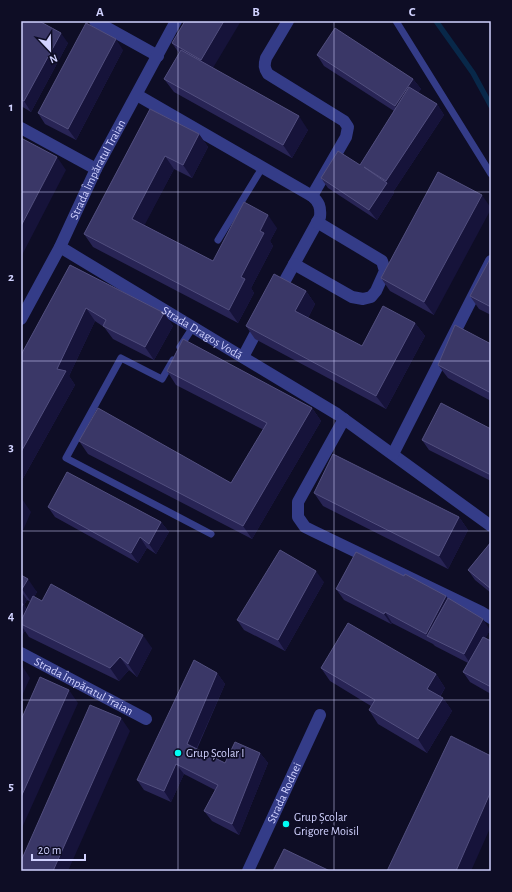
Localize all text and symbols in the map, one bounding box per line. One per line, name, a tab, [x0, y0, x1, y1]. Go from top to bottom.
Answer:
text: A	[96, 6, 104, 19]
text: B	[252, 6, 260, 19]
text: C	[409, 6, 416, 19]
north arrow	[30, 30, 70, 70]
text: N	[48, 52, 59, 65]
text: 1	[9, 101, 13, 114]
street label: Strada Împăratul Traian	[68, 118, 128, 221]
text: 2	[8, 271, 14, 284]
street label: Strada Dragoș Vodă	[160, 304, 245, 362]
text: 3	[8, 441, 14, 454]
text: 4	[8, 610, 15, 623]
street label: Strada Împăratul Traian	[32, 655, 135, 717]
place label: Grup Școlar I	[186, 747, 244, 761]
marker: Grup Școlar I	[173, 748, 183, 758]
street label: Strada Rodnei	[265, 761, 303, 825]
text: 5	[8, 780, 14, 793]
place label: Grup Școlar Grigore Moisil	[294, 811, 359, 837]
marker: Grup Școlar Grigore Moisil	[281, 819, 291, 829]
scale bar	[32, 836, 85, 862]
text: 20 m	[38, 844, 61, 856]

